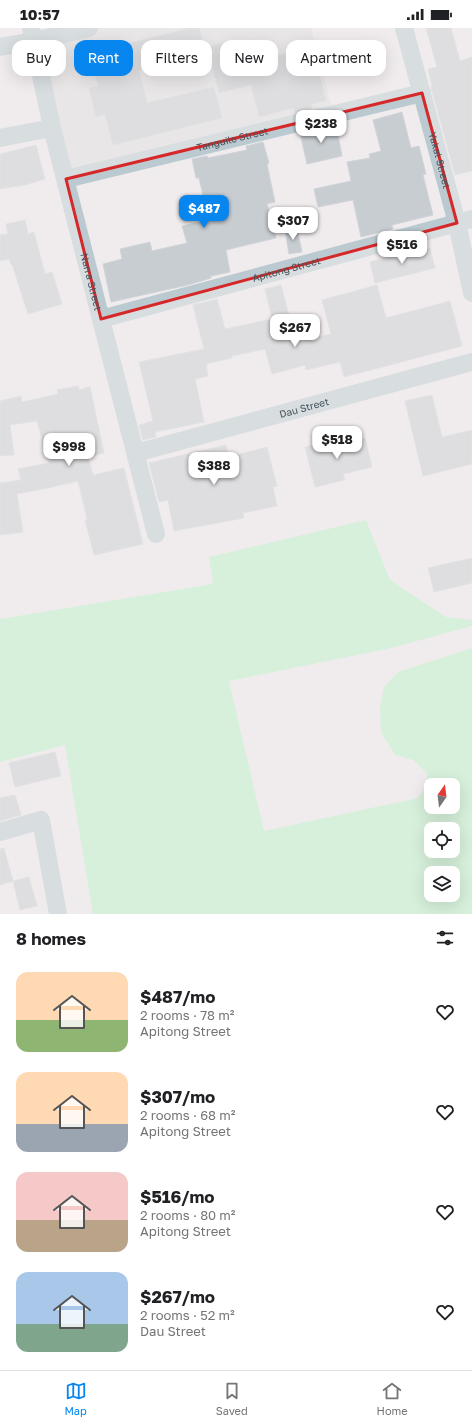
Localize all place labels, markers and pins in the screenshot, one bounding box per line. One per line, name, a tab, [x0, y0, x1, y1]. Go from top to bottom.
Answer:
pin: $238	[297, 110, 345, 144]
pin: $487	[180, 195, 228, 229]
pin: $307	[269, 207, 317, 241]
pin: $516	[378, 231, 426, 265]
pin: $267	[271, 314, 319, 348]
pin: $518	[313, 426, 361, 460]
pin: $998	[45, 433, 93, 467]
pin: $388	[190, 452, 238, 486]

